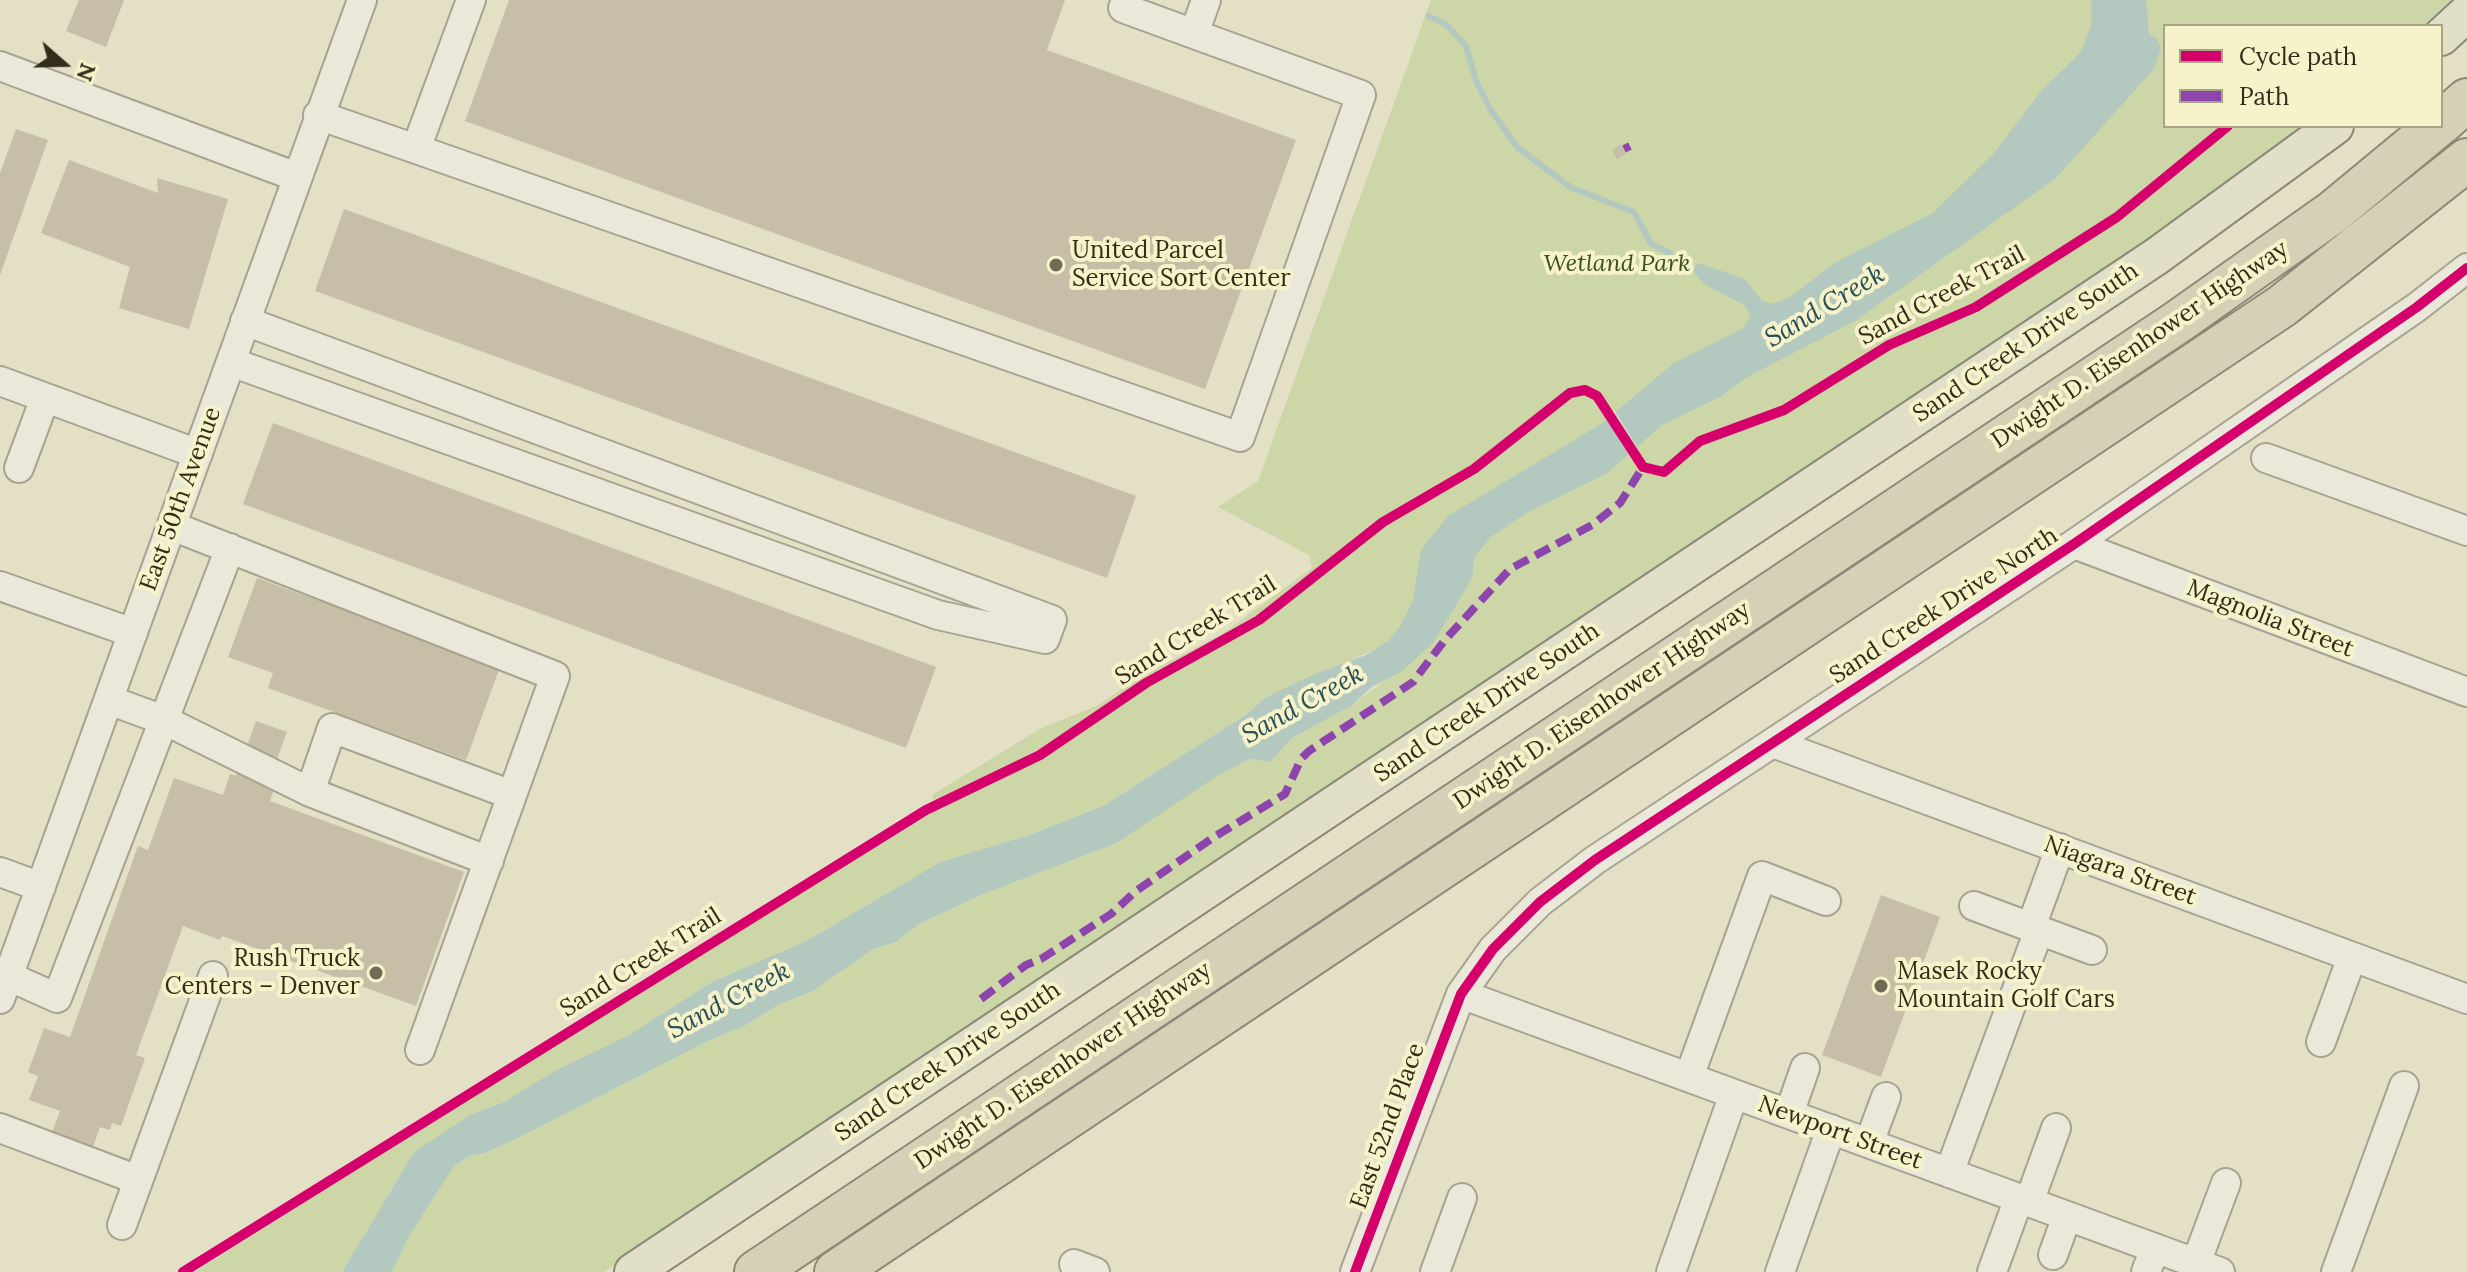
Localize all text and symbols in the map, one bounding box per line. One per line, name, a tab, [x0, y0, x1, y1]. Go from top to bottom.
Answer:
north arrow	[24, 24, 104, 104]
legend	[2163, 24, 2443, 128]
text: Cycle path	[2239, 41, 2357, 72]
text: N	[70, 59, 103, 85]
text: Path	[2239, 81, 2289, 112]
street label: Dwight D. Eisenhower Highway	[1986, 235, 2294, 455]
place label: United Parcel Service Sort Center	[1072, 237, 1291, 293]
street label: Sand Creek Trail	[1854, 240, 2030, 352]
park label: Wetland Park	[1543, 250, 1691, 278]
marker: United Parcel Service Sort Center	[1047, 256, 1065, 274]
street label: Sand Creek Drive South	[1908, 257, 2144, 429]
water label: Sand Creek	[1760, 259, 1890, 355]
street label: East 50th Avenue	[134, 403, 228, 595]
street label: Sand Creek Drive North	[1825, 521, 2063, 691]
street label: Sand Creek Trail	[1110, 570, 1282, 692]
street label: Magnolia Street	[2183, 574, 2357, 664]
street label: Dwight D. Eisenhower Highway	[1448, 596, 1756, 816]
street label: Sand Creek Drive South	[1369, 617, 1605, 789]
water label: Sand Creek	[1237, 659, 1369, 751]
street label: Niagara Street	[2040, 830, 2200, 912]
street label: Sand Creek Trail	[555, 902, 727, 1024]
place label: Rush Truck Centers – Denver	[165, 945, 360, 1001]
water label: Sand Creek	[663, 956, 795, 1046]
street label: Dwight D. Eisenhower Highway	[909, 956, 1217, 1176]
place label: Masek Rocky Mountain Golf Cars	[1897, 958, 2115, 1014]
marker: Rush Truck Centers – Denver	[367, 964, 385, 982]
street label: Sand Creek Drive South	[830, 976, 1066, 1148]
marker: Masek Rocky Mountain Golf Cars	[1872, 977, 1890, 995]
street label: East 52nd Place	[1345, 1039, 1431, 1213]
street label: Newport Street	[1754, 1090, 1926, 1176]

